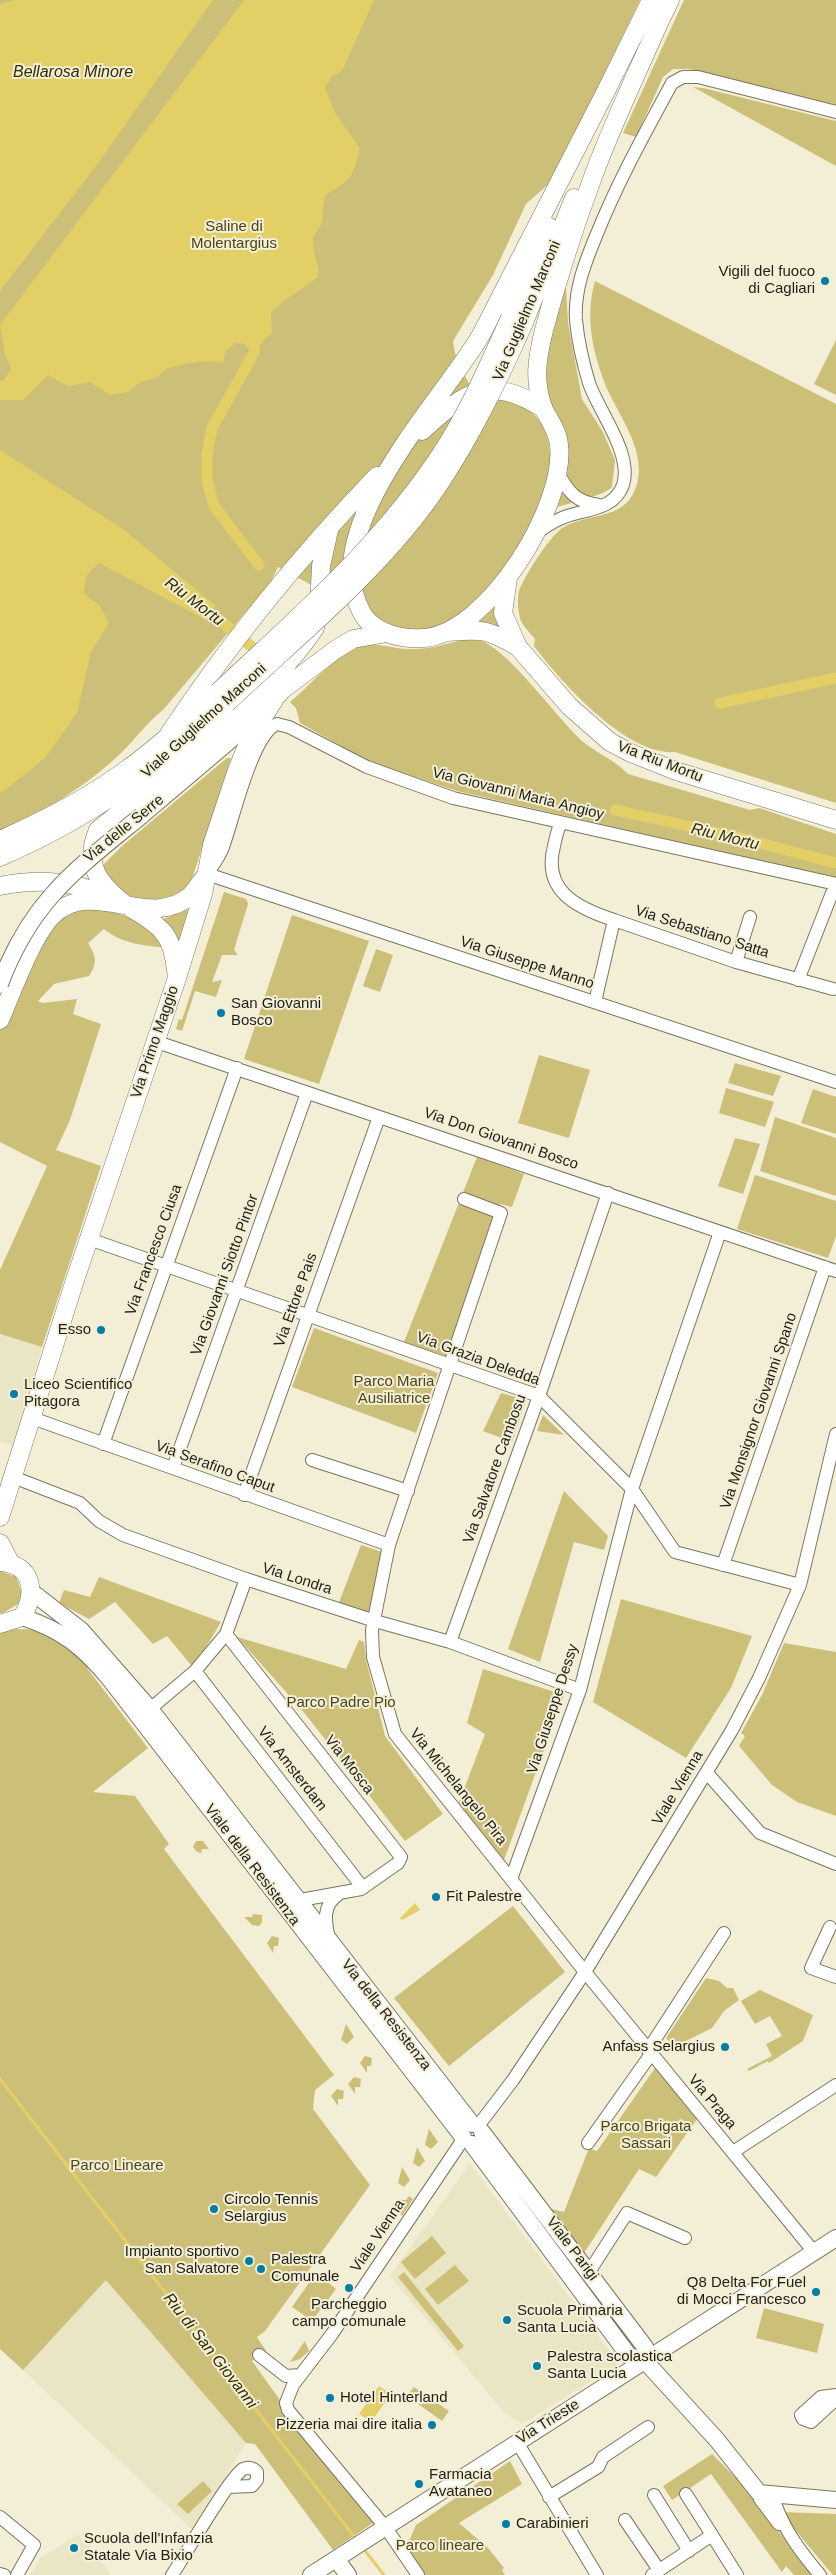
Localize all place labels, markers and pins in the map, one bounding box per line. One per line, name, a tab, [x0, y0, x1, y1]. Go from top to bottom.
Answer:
place label: Vigili del fuoco di Cagliari	[719, 263, 815, 298]
marker: Vigili del fuoco di Cagliari	[819, 275, 831, 287]
place label: San Giovanni Bosco	[231, 995, 321, 1030]
marker: San Giovanni Bosco	[215, 1007, 227, 1019]
place label: Esso	[58, 1321, 91, 1339]
marker: Esso	[95, 1324, 107, 1336]
place label: Liceo Scientifico Pitagora	[24, 1376, 132, 1411]
marker: Liceo Scientifico Pitagora	[8, 1388, 20, 1400]
place label: Fit Palestre	[446, 1888, 522, 1906]
marker: Fit Palestre	[430, 1891, 442, 1903]
place label: Anfass Selargius	[602, 2038, 715, 2056]
marker: Anfass Selargius	[719, 2041, 731, 2053]
place label: Circolo Tennis Selargius	[224, 2191, 318, 2226]
marker: Circolo Tennis Selargius	[208, 2203, 220, 2215]
place label: Impianto sportivo San Salvatore	[125, 2243, 239, 2278]
place label: Palestra Comunale	[271, 2251, 339, 2286]
marker: Impianto sportivo San Salvatore	[243, 2255, 255, 2267]
marker: Palestra Comunale	[255, 2263, 267, 2275]
place label: Q8 Delta For Fuel di Mocci Francesco	[677, 2274, 806, 2309]
marker: Parcheggio campo comunale	[343, 2282, 355, 2294]
marker: Q8 Delta For Fuel di Mocci Francesco	[810, 2286, 822, 2298]
place label: Parcheggio campo comunale	[292, 2296, 406, 2331]
place label: Scuola Primaria Santa Lucia	[517, 2302, 623, 2337]
marker: Scuola Primaria Santa Lucia	[501, 2314, 513, 2326]
place label: Palestra scolastica Santa Lucia	[547, 2348, 672, 2383]
marker: Palestra scolastica Santa Lucia	[531, 2360, 543, 2372]
place label: Hotel Hinterland	[340, 2389, 448, 2407]
marker: Hotel Hinterland	[324, 2392, 336, 2404]
place label: Pizzeria mai dire italia	[276, 2416, 422, 2434]
marker: Pizzeria mai dire italia	[426, 2419, 438, 2431]
place label: Farmacia Avataneo	[429, 2466, 492, 2501]
marker: Farmacia Avataneo	[413, 2478, 425, 2490]
place label: Carabinieri	[516, 2515, 589, 2533]
marker: Carabinieri	[500, 2518, 512, 2530]
place label: Scuola dell'Infanzia Statale Via Bixio	[84, 2530, 213, 2565]
marker: Scuola dell'Infanzia Statale Via Bixio	[68, 2542, 80, 2554]

